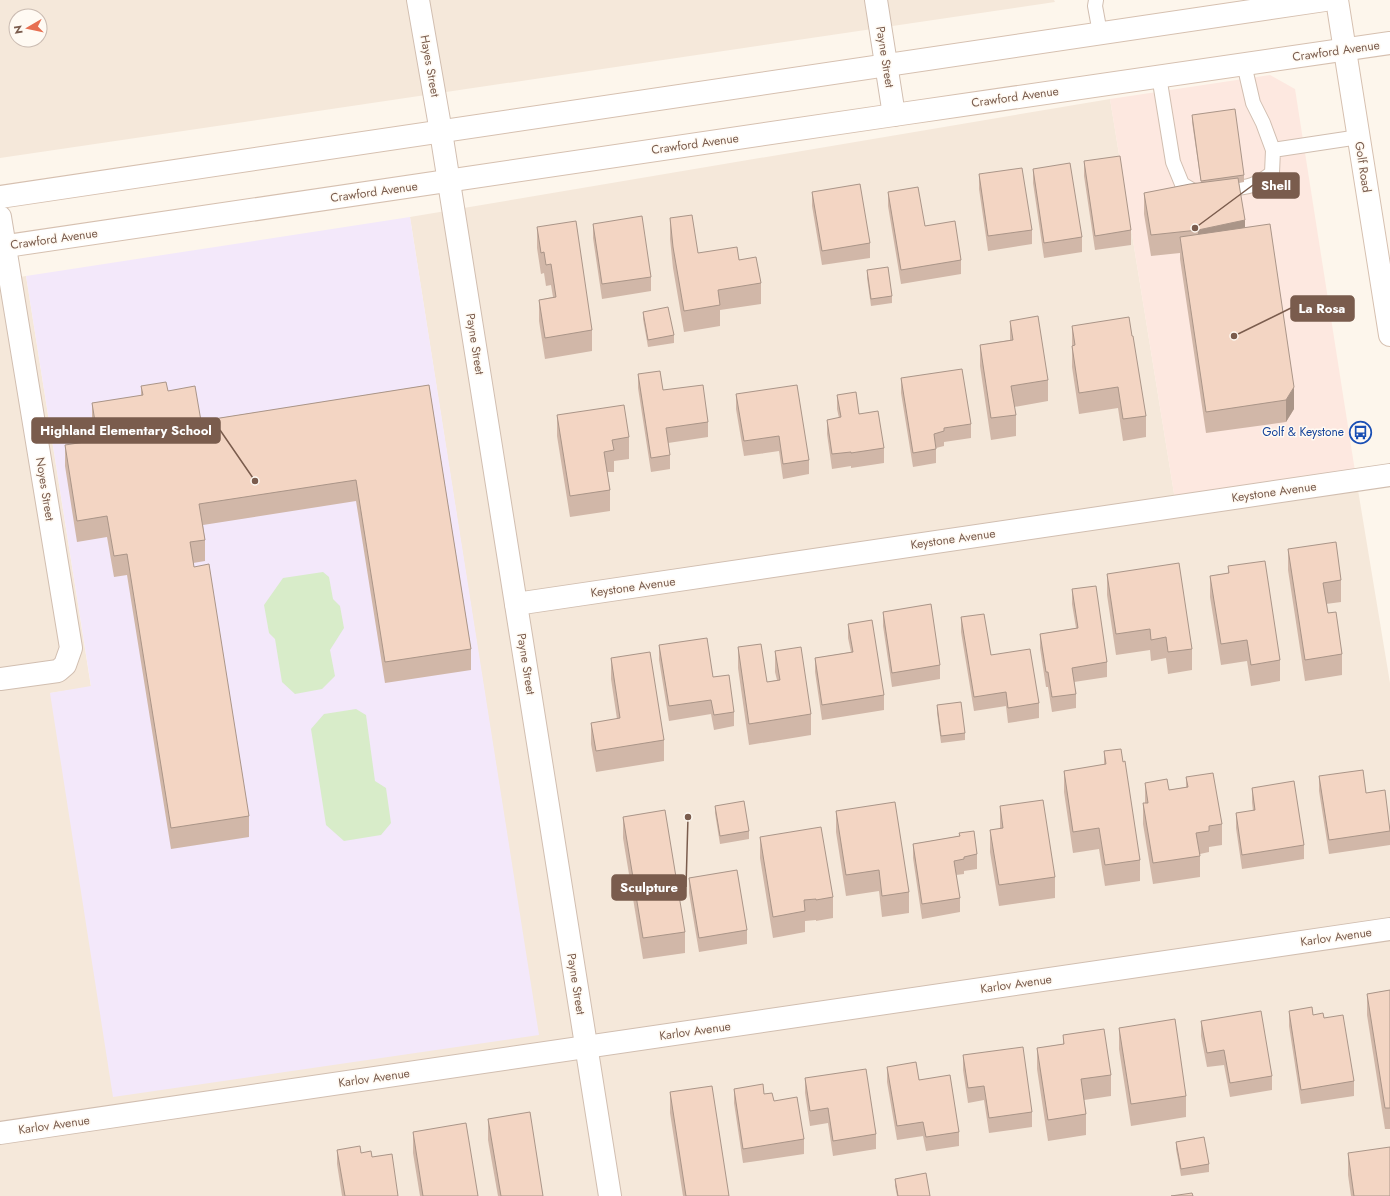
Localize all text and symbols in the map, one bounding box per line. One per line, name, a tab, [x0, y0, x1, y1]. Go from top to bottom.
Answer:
north arrow	[8, 8, 48, 48]
text: N	[10, 24, 27, 35]
street label: Payne Street	[871, 25, 899, 89]
street label: Hayes Street	[416, 34, 444, 99]
street label: Crawford Avenue	[1291, 36, 1381, 66]
street label: Crawford Avenue	[970, 82, 1060, 112]
street label: Crawford Avenue	[650, 129, 740, 159]
street label: Golf Road	[1350, 140, 1376, 194]
callout: Shell	[1253, 173, 1299, 198]
text: Shell	[1261, 176, 1291, 195]
street label: Crawford Avenue	[329, 177, 419, 207]
street label: Crawford Avenue	[9, 224, 99, 254]
callout: La Rosa	[1291, 296, 1354, 321]
text: La Rosa	[1299, 299, 1345, 318]
street label: Payne Street	[461, 312, 489, 376]
callout: Highland Elementary School	[32, 418, 220, 443]
bus stop icon: Golf & Keystone	[1347, 419, 1373, 445]
text: Highland Elementary School	[40, 421, 212, 440]
place label: Golf & Keystone	[1262, 423, 1344, 441]
street label: Noyes Street	[31, 456, 59, 522]
street label: Keystone Avenue	[1230, 477, 1318, 507]
street label: Keystone Avenue	[909, 524, 997, 554]
street label: Keystone Avenue	[589, 572, 677, 602]
street label: Payne Street	[512, 632, 540, 696]
callout: Sculpture	[612, 875, 686, 900]
text: Sculpture	[620, 878, 678, 897]
street label: Karlov Avenue	[1299, 923, 1373, 951]
street label: Payne Street	[562, 952, 590, 1016]
street label: Karlov Avenue	[979, 970, 1053, 998]
street label: Karlov Avenue	[658, 1017, 732, 1045]
street label: Karlov Avenue	[337, 1064, 411, 1092]
street label: Karlov Avenue	[17, 1111, 91, 1139]

